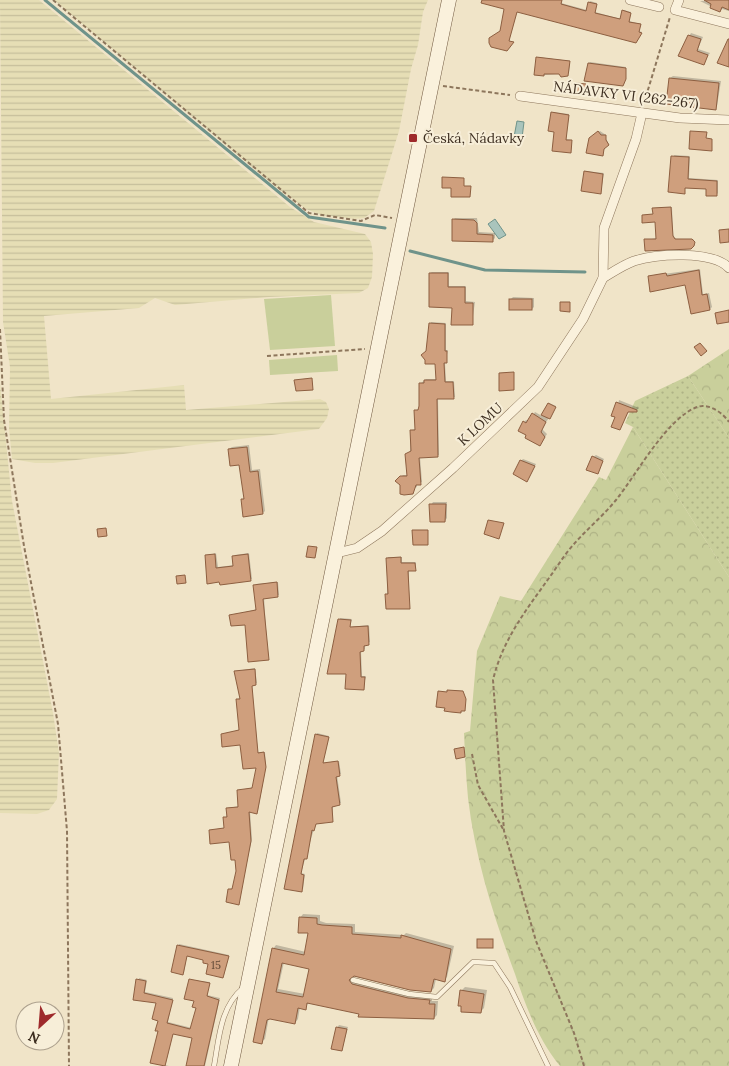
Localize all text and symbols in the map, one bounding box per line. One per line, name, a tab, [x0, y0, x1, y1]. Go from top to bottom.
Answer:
street label: NÁDAVKY VI (262-267)	[552, 77, 700, 113]
place label: Česká, Nádavky	[423, 129, 525, 147]
marker: Česká, Nádavky	[407, 132, 419, 144]
street label: K LOMU	[454, 398, 507, 450]
house number: 15	[211, 958, 221, 972]
north arrow	[15, 1001, 65, 1051]
text: N	[25, 1027, 43, 1048]

